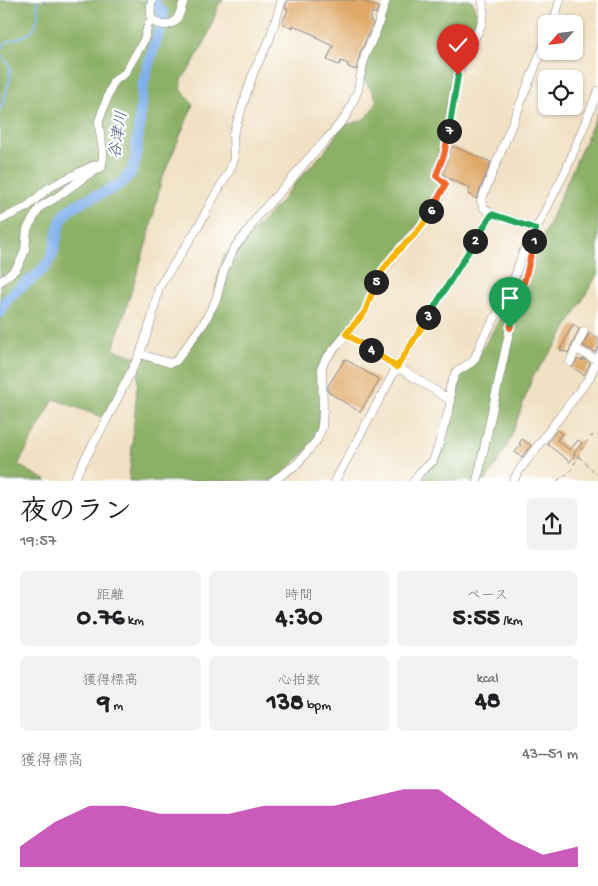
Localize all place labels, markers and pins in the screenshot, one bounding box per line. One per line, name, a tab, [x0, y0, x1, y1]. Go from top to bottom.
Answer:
pin	[437, 24, 479, 75]
pin: 7	[436, 118, 462, 144]
pin: 6	[418, 198, 444, 224]
pin: 2	[462, 228, 488, 254]
pin: 1	[522, 228, 546, 254]
pin: 5	[364, 270, 388, 294]
pin	[489, 277, 531, 328]
pin: 3	[416, 304, 440, 330]
pin: 4	[358, 338, 384, 362]

